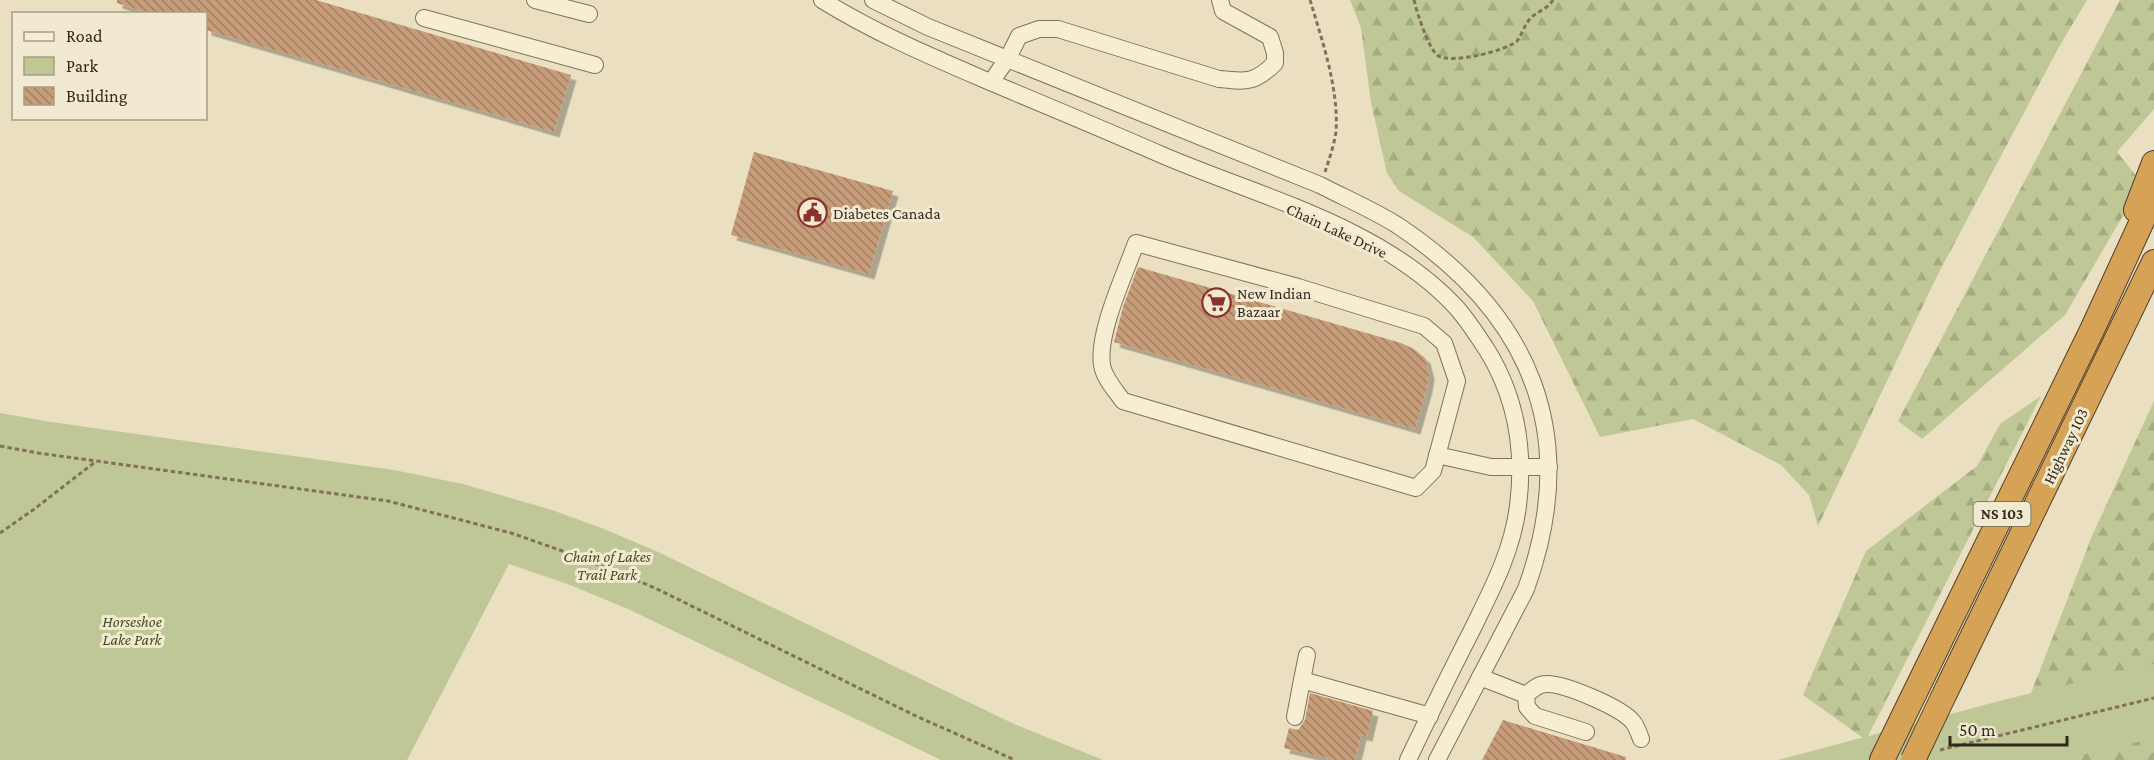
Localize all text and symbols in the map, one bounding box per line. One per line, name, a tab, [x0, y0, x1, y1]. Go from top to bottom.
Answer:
legend	[12, 12, 207, 120]
text: Road	[66, 26, 103, 46]
text: Park	[66, 56, 98, 76]
text: Building	[66, 86, 128, 106]
public building icon: Diabetes Canada	[796, 197, 828, 229]
street label: Chain Lake Drive	[1284, 200, 1390, 261]
place label: Diabetes Canada	[833, 205, 941, 222]
place label: New Indian Bazaar	[1237, 285, 1312, 320]
supermarket icon: New Indian Bazaar	[1200, 286, 1232, 318]
street label: Highway 103	[2040, 406, 2092, 487]
road number: NS 103	[1974, 502, 2030, 526]
park label: Chain of Lakes Trail Park	[563, 548, 651, 583]
park label: Horseshoe Lake Park	[102, 613, 163, 648]
scale bar	[1950, 709, 2067, 747]
text: 50 m	[1959, 720, 1996, 740]

